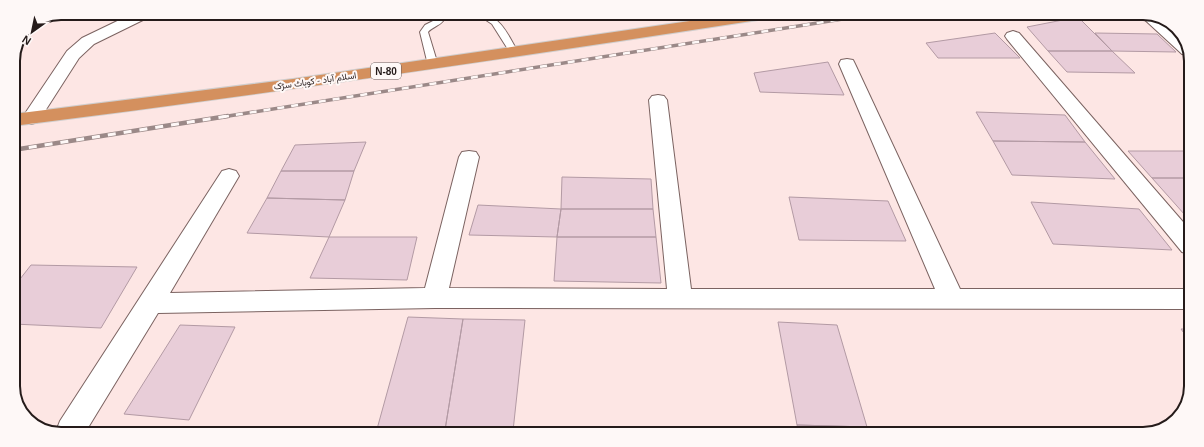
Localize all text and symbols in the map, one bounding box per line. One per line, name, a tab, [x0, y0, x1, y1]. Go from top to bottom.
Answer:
north arrow	[12, 12, 52, 52]
text: N	[20, 33, 33, 48]
road number: N-80	[371, 63, 401, 79]
street label: اسلام آباد - کوہاٹ سڑک	[273, 70, 357, 93]

